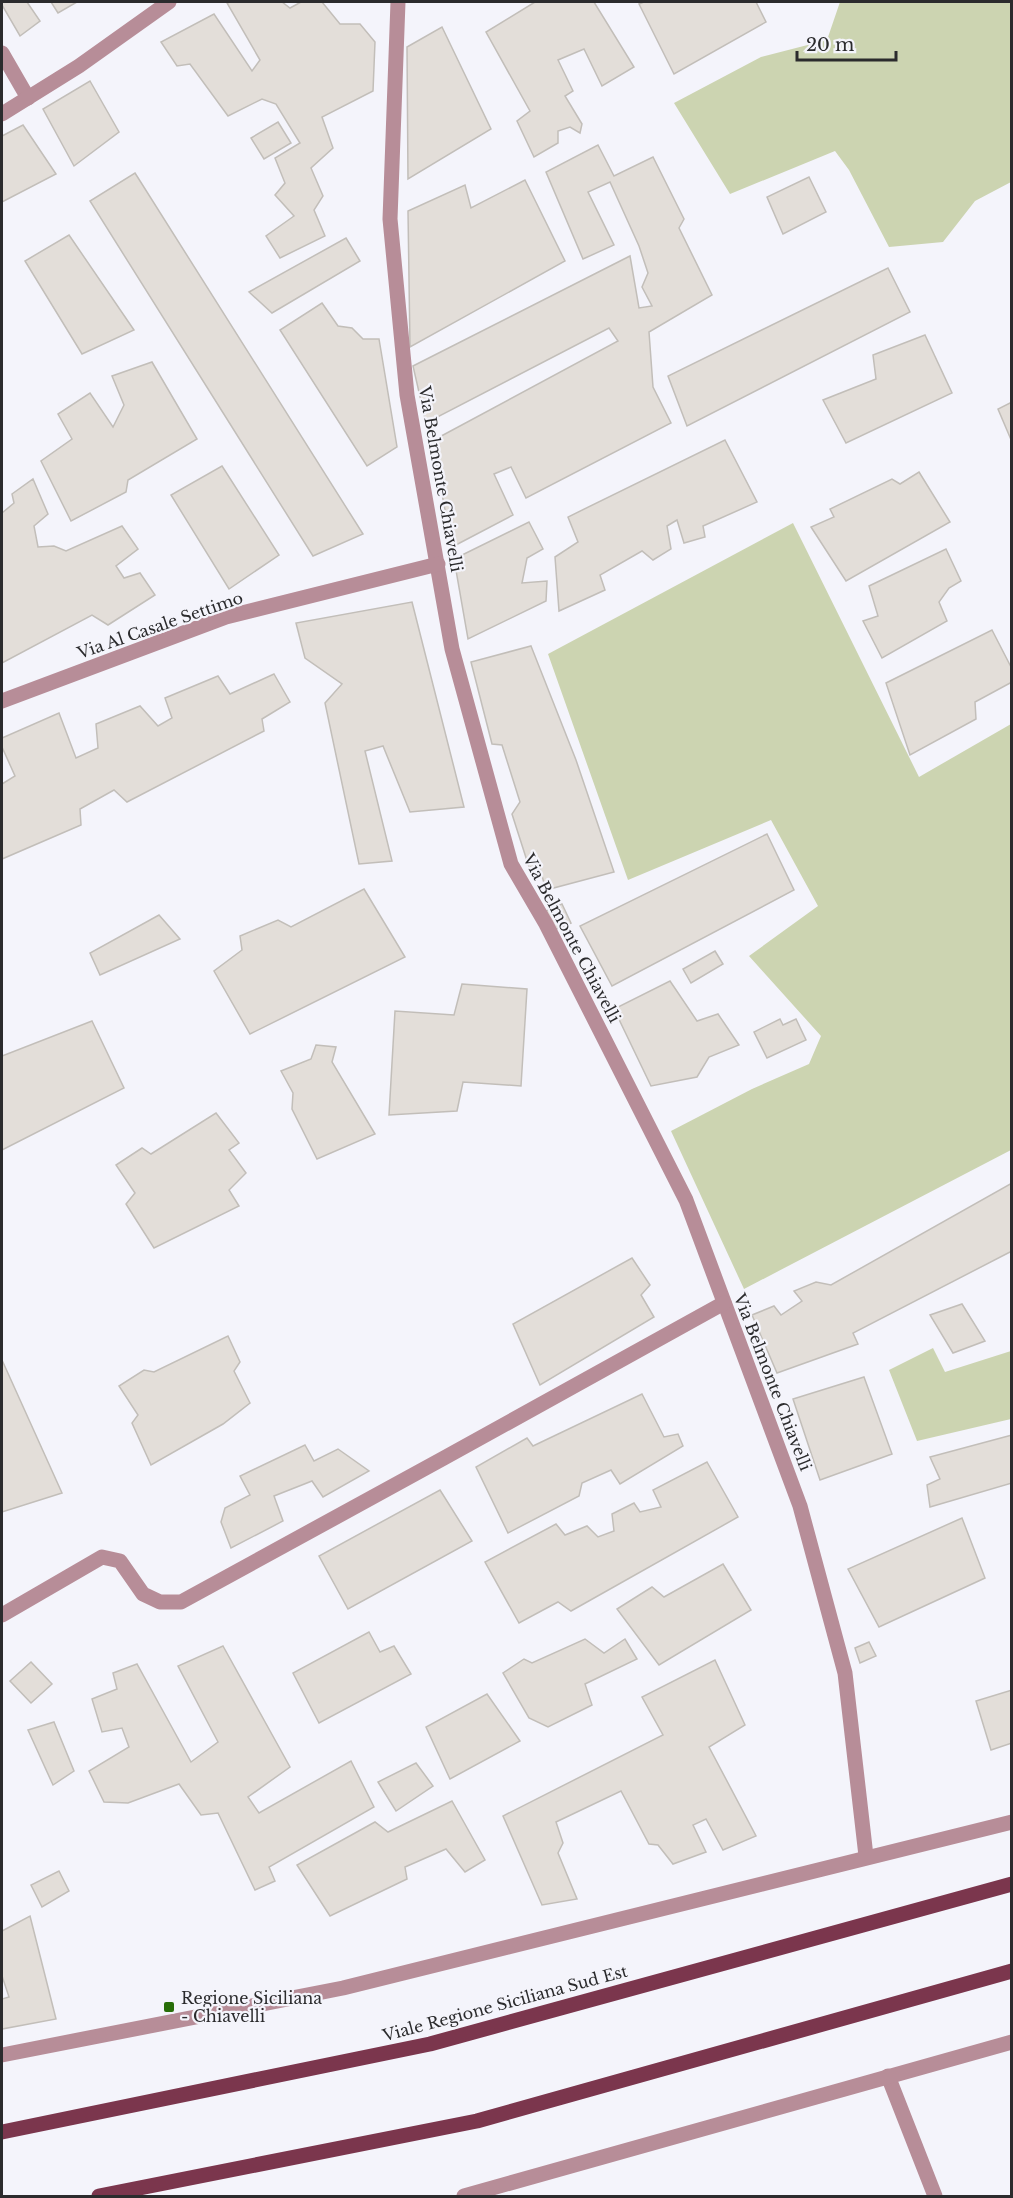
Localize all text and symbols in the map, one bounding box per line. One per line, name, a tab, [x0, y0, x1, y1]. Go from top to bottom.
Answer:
scale bar	[797, 24, 896, 62]
text: 20 m	[806, 34, 854, 56]
street label: Via Belmonte Chiavelli	[415, 383, 467, 574]
street label: Via Al Casale Settimo	[73, 587, 246, 663]
street label: Via Belmonte Chiavelli	[518, 849, 625, 1026]
street label: Via Belmonte Chiavelli	[730, 1289, 816, 1474]
street label: Viale Regione Siciliana Sud Est	[379, 1961, 630, 2046]
place label: Regione Siciliana - Chiavelli	[181, 1988, 322, 2026]
marker: Regione Siciliana - Chiavelli	[162, 2000, 176, 2014]

